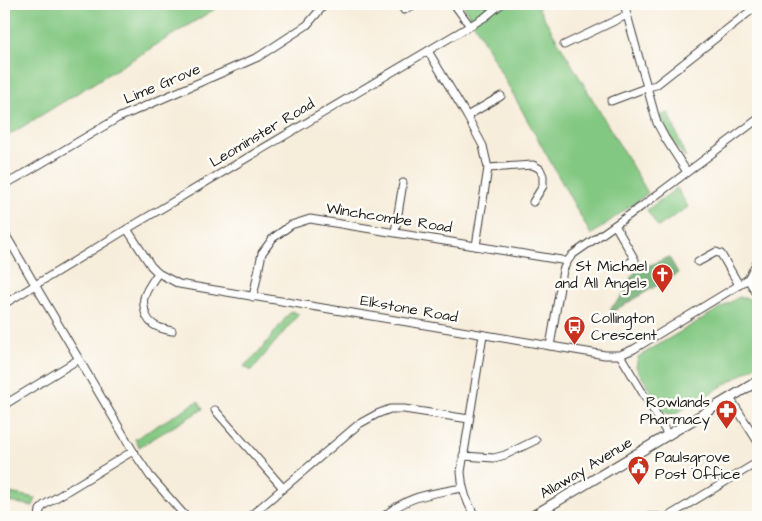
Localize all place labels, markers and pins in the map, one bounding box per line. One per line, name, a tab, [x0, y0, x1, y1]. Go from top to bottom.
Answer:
place label: St Michael and All Angels	[555, 256, 647, 295]
church icon: St Michael and All Angels	[651, 263, 675, 294]
place label: Collington Crescent	[591, 308, 657, 346]
bus stop icon: Collington Crescent	[563, 315, 587, 346]
place label: Rowlands Pharmacy	[640, 392, 710, 431]
pharmacy icon: Rowlands Pharmacy	[714, 399, 738, 430]
place label: Paulsgrove Post Office	[655, 447, 740, 485]
public building icon: Paulsgrove Post Office	[627, 454, 651, 485]

